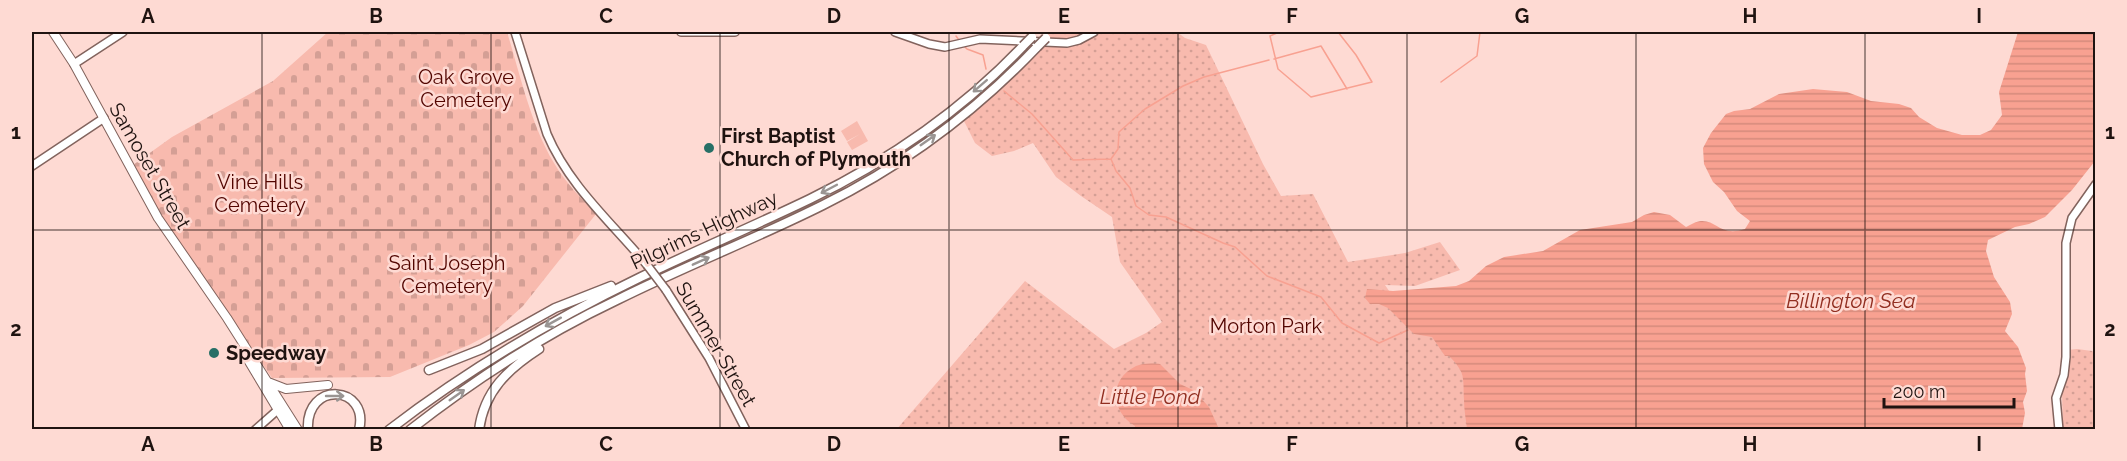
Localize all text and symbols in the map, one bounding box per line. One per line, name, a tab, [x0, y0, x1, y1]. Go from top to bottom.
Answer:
text: A	[141, 4, 155, 28]
text: B	[369, 4, 383, 28]
text: C	[599, 4, 613, 28]
text: D	[827, 4, 841, 28]
text: E	[1058, 4, 1070, 28]
text: F	[1286, 4, 1298, 28]
text: G	[1515, 4, 1529, 28]
text: H	[1743, 4, 1757, 28]
text: I	[1976, 4, 1982, 28]
park label: Oak Grove Cemetery	[418, 65, 514, 112]
one-way arrow	[973, 79, 988, 93]
street label: Samoset Street	[104, 99, 196, 234]
text: 1	[11, 120, 21, 144]
text: 1	[2105, 120, 2115, 144]
place label: First Baptist Church of Plymouth	[721, 124, 911, 171]
one-way arrow	[920, 134, 936, 147]
marker: First Baptist Church of Plymouth	[702, 141, 716, 155]
park label: Vine Hills Cemetery	[214, 170, 306, 217]
one-way arrow	[821, 184, 839, 195]
street label: Pilgrims Highway	[627, 185, 781, 275]
park label: Saint Joseph Cemetery	[389, 251, 505, 298]
one-way arrow	[691, 255, 709, 266]
street label: Summer Street	[671, 278, 761, 411]
water label: Billington Sea	[1786, 288, 1916, 313]
park label: Morton Park	[1210, 314, 1323, 338]
one-way arrow	[545, 316, 562, 328]
text: 2	[10, 317, 22, 341]
text: 2	[2104, 317, 2116, 341]
place label: Speedway	[226, 341, 326, 365]
marker: Speedway	[207, 346, 221, 360]
scale bar	[1884, 371, 2014, 409]
text: 200 m	[1893, 381, 1946, 402]
water label: Little Pond	[1100, 384, 1201, 409]
one-way arrow	[448, 389, 464, 401]
one-way arrow	[325, 390, 344, 402]
text: A	[141, 432, 155, 456]
text: B	[369, 432, 383, 456]
text: C	[599, 432, 613, 456]
text: D	[827, 432, 841, 456]
text: E	[1058, 432, 1070, 456]
text: F	[1286, 432, 1298, 456]
text: G	[1515, 432, 1529, 456]
text: H	[1743, 432, 1757, 456]
text: I	[1976, 432, 1982, 456]

